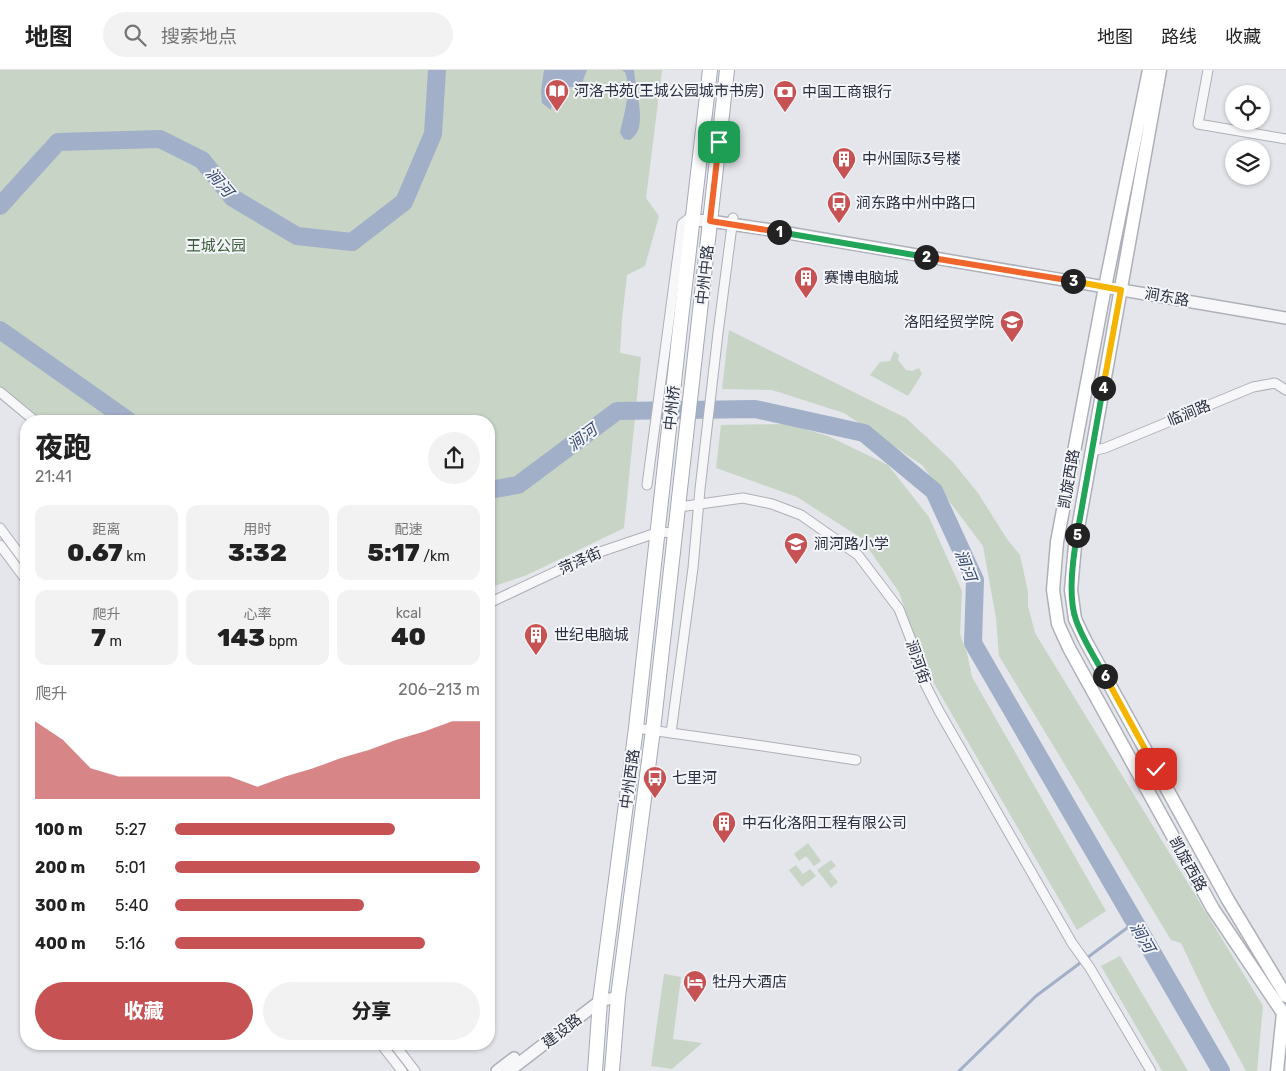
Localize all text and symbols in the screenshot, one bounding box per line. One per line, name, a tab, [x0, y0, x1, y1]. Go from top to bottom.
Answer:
search box	[103, 12, 453, 57]
icon: search	[121, 21, 149, 49]
text: 地图	[25, 23, 73, 51]
text: 搜索地点	[161, 25, 237, 48]
text: 地图	[1097, 26, 1133, 48]
text: 路线	[1161, 26, 1197, 48]
text: 收藏	[1225, 26, 1261, 48]
library icon: 河洛书苑(王城公园城市书房)	[544, 78, 570, 112]
bank icon: 中国工商银行	[772, 79, 798, 113]
place label: 河洛书苑(王城公园城市书房)	[574, 82, 764, 100]
place label: 中国工商银行	[802, 83, 892, 101]
map controls	[1225, 85, 1270, 185]
button: locate	[1225, 85, 1270, 130]
pin	[698, 121, 740, 163]
icon: arrive	[705, 128, 733, 156]
button: layers	[1225, 140, 1270, 185]
building icon: 中州国际3号楼	[831, 146, 857, 180]
place label: 中州国际3号楼	[862, 150, 961, 168]
water label: 涧河	[202, 164, 239, 203]
bus stop icon: 涧东路中州中路口	[826, 190, 852, 224]
place label: 涧东路中州中路口	[856, 194, 976, 212]
pin: 1	[766, 220, 792, 244]
text: 1	[776, 224, 783, 241]
park label: 王城公园	[186, 237, 246, 255]
street label: 中州中路	[693, 244, 717, 306]
pin: 2	[914, 244, 938, 270]
text: 2	[922, 249, 931, 266]
building icon: 赛博电脑城	[793, 265, 819, 299]
pin: 3	[1060, 268, 1086, 294]
place label: 赛博电脑城	[824, 269, 899, 287]
text: 3	[1069, 273, 1078, 290]
street label: 涧东路	[1143, 284, 1191, 310]
school or university icon: 洛阳经贸学院	[999, 309, 1025, 343]
place label: 洛阳经贸学院	[904, 313, 994, 331]
pin: 4	[1090, 376, 1116, 400]
text: 4	[1099, 380, 1108, 397]
street label: 中州桥	[661, 385, 683, 431]
street label: 临涧路	[1165, 396, 1213, 430]
water label: 涧河	[564, 418, 603, 455]
text: 夜跑	[35, 431, 91, 464]
button: share	[428, 432, 480, 484]
street label: 凯旋西路	[1055, 448, 1083, 510]
text: 21:41	[35, 467, 72, 486]
text: 距离	[93, 521, 121, 538]
text: 用时	[244, 521, 272, 538]
text: 配速	[395, 521, 423, 538]
pin: 5	[1064, 522, 1090, 548]
text: 5	[1073, 527, 1082, 544]
school or university icon: 涧河路小学	[783, 531, 809, 565]
place label: 涧河路小学	[814, 535, 889, 553]
text: 0.67	[67, 538, 123, 567]
text: 3:32	[228, 538, 287, 567]
text: 5:17	[367, 538, 420, 567]
street label: 菏泽街	[556, 544, 604, 578]
water label: 涧河	[951, 547, 981, 586]
text: km	[123, 548, 146, 565]
text: /km	[420, 548, 450, 565]
text: kcal	[396, 605, 421, 622]
text: 爬升	[93, 606, 121, 623]
text: 心率	[244, 606, 272, 623]
text: 40	[391, 622, 426, 651]
building icon: 世纪电脑城	[523, 622, 549, 656]
text: 7	[91, 623, 106, 652]
text: 143	[217, 623, 265, 652]
place label: 世纪电脑城	[554, 626, 629, 644]
text: m	[106, 633, 122, 650]
text: bpm	[265, 633, 298, 650]
street label: 涧河街	[902, 638, 934, 686]
pin: 6	[1092, 664, 1118, 688]
text: 6	[1101, 668, 1110, 685]
text: 206–213 m	[398, 680, 480, 699]
text: 爬升	[35, 684, 67, 703]
street label: 中州西路	[617, 748, 643, 810]
pin	[1135, 748, 1177, 790]
icon: check	[1142, 755, 1170, 783]
bus stop icon: 七里河	[642, 765, 668, 799]
place label: 七里河	[672, 769, 717, 787]
building icon: 中石化洛阳工程有限公司	[711, 810, 737, 844]
place label: 中石化洛阳工程有限公司	[742, 814, 907, 832]
text: 100 m	[35, 820, 83, 839]
text: 5:27	[115, 820, 146, 839]
street label: 凯旋西路	[1166, 833, 1210, 895]
text: 200 m	[35, 858, 85, 877]
text: 5:01	[115, 858, 146, 877]
text: 300 m	[35, 896, 85, 915]
text: 5:40	[115, 896, 149, 915]
water label: 涧河	[1126, 919, 1160, 958]
text: 400 m	[35, 934, 86, 953]
text: 5:16	[115, 934, 145, 953]
hotel icon: 牡丹大酒店	[682, 969, 708, 1003]
place label: 牡丹大酒店	[712, 973, 787, 991]
button: 收藏	[35, 982, 253, 1040]
button: 分享	[263, 982, 480, 1040]
street label: 建设路	[539, 1010, 585, 1052]

